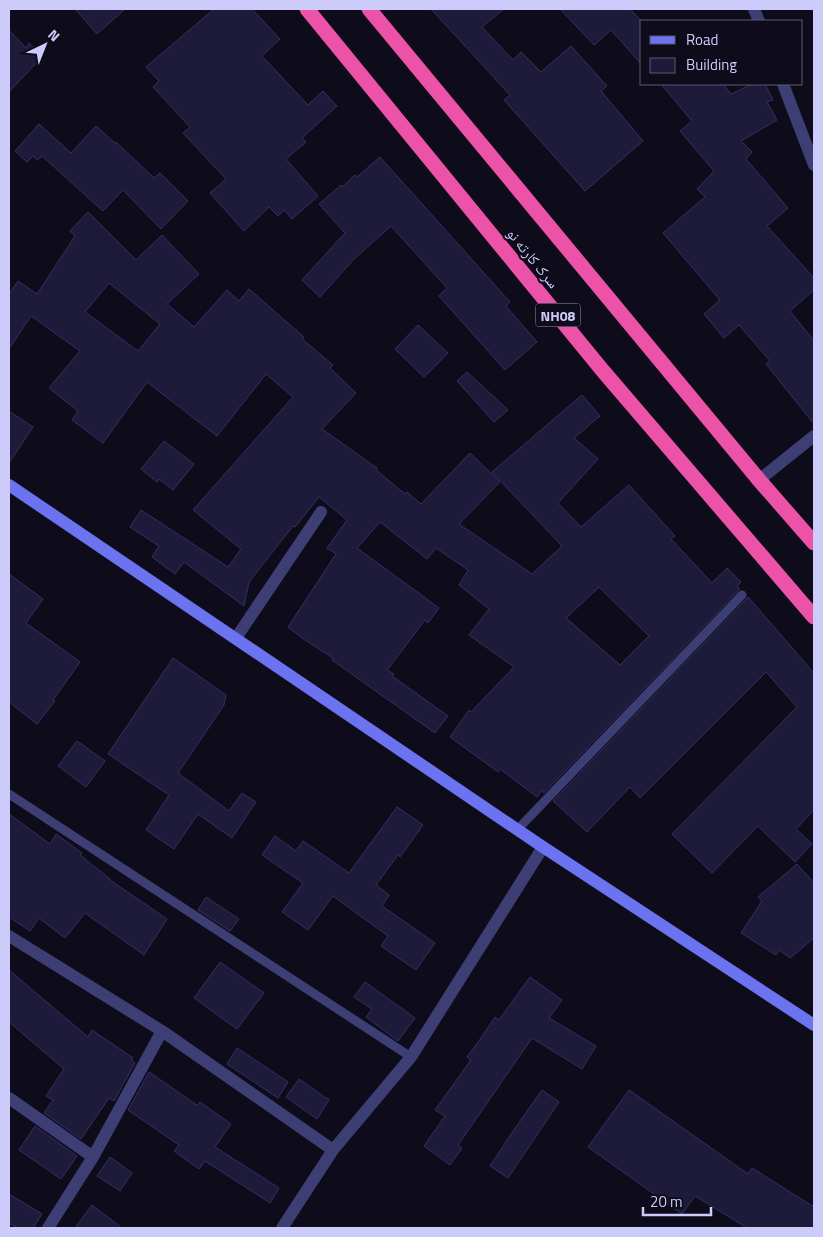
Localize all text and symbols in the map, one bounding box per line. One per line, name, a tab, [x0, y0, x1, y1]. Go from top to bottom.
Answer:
north arrow	[20, 20, 70, 70]
legend	[640, 20, 803, 85]
text: N	[43, 24, 65, 46]
text: Road	[686, 28, 718, 51]
text: Building	[686, 53, 737, 76]
street label: سرک کارته نو	[501, 223, 565, 293]
road number: NH08	[536, 304, 580, 326]
scale bar	[643, 1184, 710, 1216]
text: 20 m	[650, 1190, 683, 1213]

